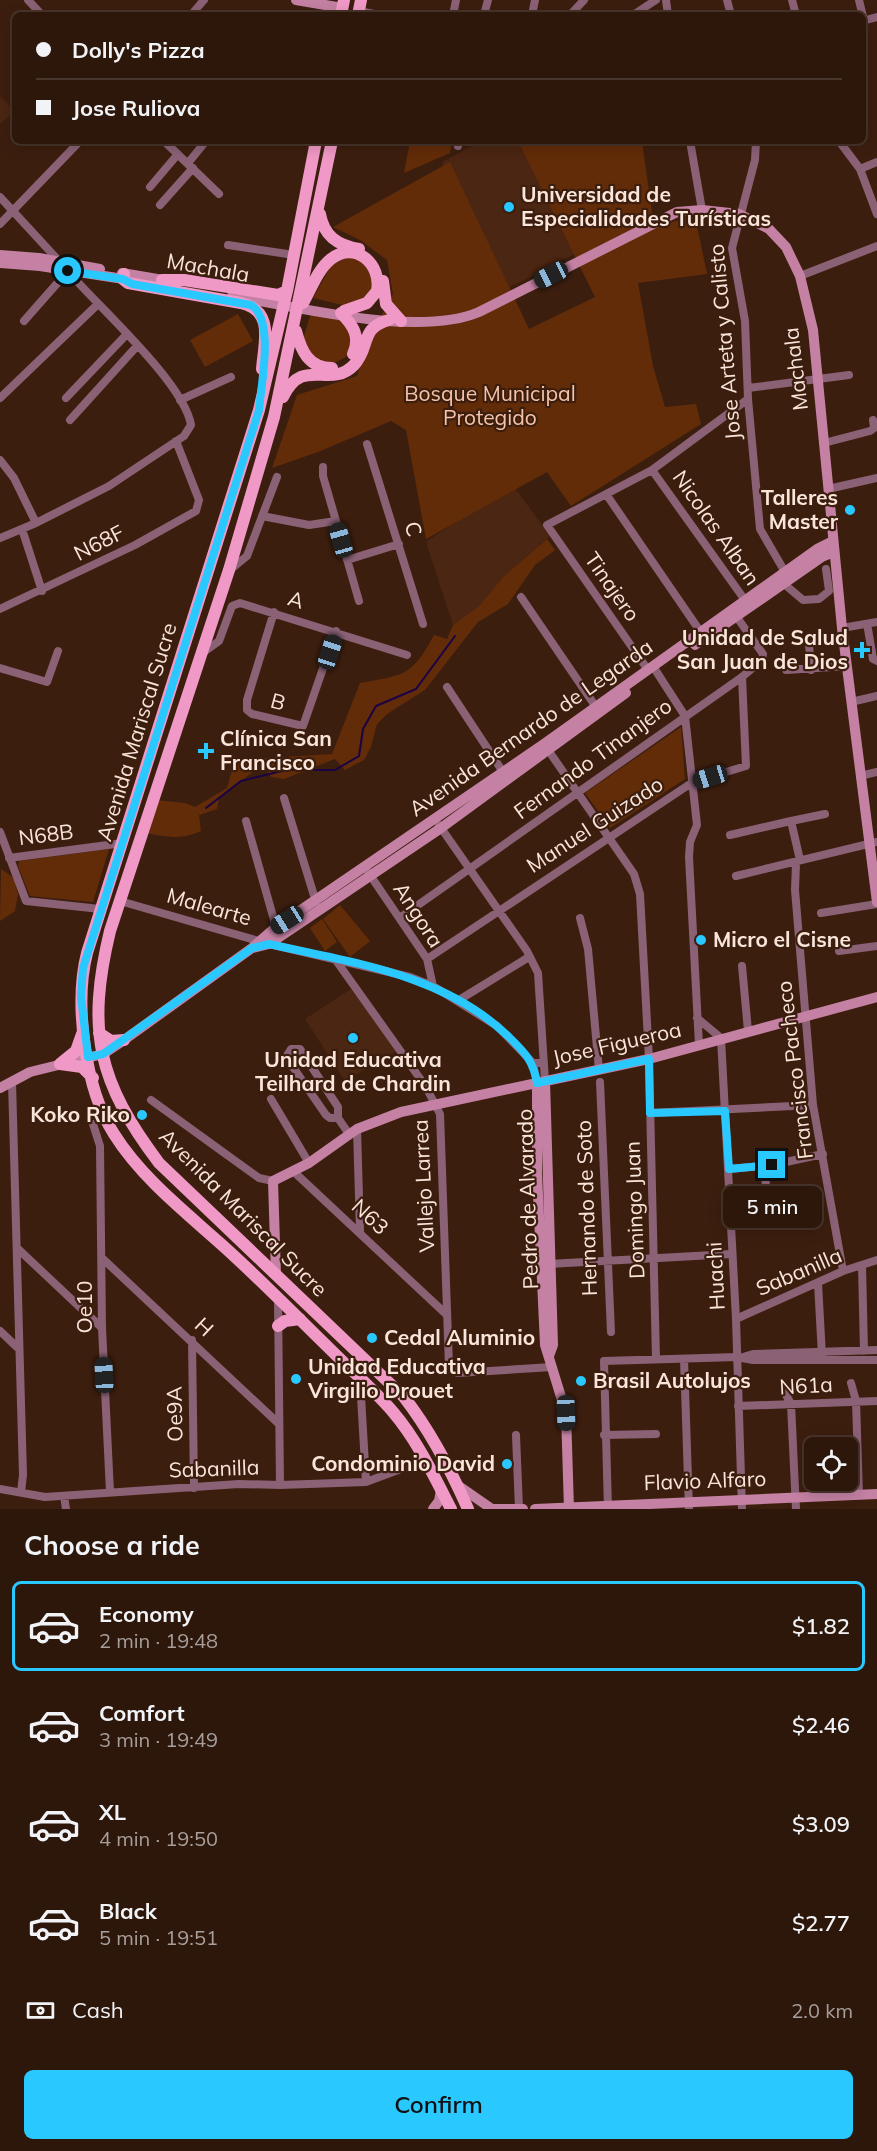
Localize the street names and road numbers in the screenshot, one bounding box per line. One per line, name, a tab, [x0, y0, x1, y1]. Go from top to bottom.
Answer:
street label: Jose Arteta y Calisto	[702, 243, 746, 441]
street label: Machala	[165, 247, 252, 287]
street label: Machala	[777, 326, 813, 412]
street label: Nicolas Alban	[668, 465, 766, 590]
street label: N68F	[69, 518, 128, 566]
street label: C	[399, 518, 428, 539]
street label: Tinajero	[580, 547, 646, 626]
street label: A	[285, 584, 308, 614]
street label: Avenida Mariscal Sucre	[90, 619, 182, 844]
street label: Avenida Bernardo de Legarda	[404, 633, 657, 821]
street label: B	[268, 687, 289, 715]
street label: Fernando Tinanjero	[509, 692, 676, 824]
street label: Manuel Guizado	[521, 770, 668, 878]
street label: N68B	[17, 818, 75, 850]
street label: Angora	[388, 877, 449, 952]
street label: Malearte	[164, 882, 254, 930]
street label: Francisco Pacheco	[770, 979, 818, 1161]
street label: Jose Figueroa	[550, 1016, 684, 1070]
street label: Pedro de Alvarado	[511, 1108, 543, 1290]
street label: Vallejo Larrea	[407, 1119, 439, 1253]
street label: Hernando de Soto	[570, 1120, 602, 1297]
street label: Avenida Mariscal Sucre	[154, 1123, 333, 1302]
street label: Domingo Juan	[619, 1141, 649, 1279]
street label: N63	[347, 1193, 395, 1240]
street label: Huachi	[700, 1241, 730, 1311]
street label: Sabanilla	[752, 1241, 845, 1301]
street label: Oe10	[71, 1281, 97, 1333]
street label: H	[190, 1311, 219, 1341]
street label: N61a	[779, 1371, 833, 1399]
street label: Oe9A	[161, 1385, 187, 1442]
street label: Sabanilla	[168, 1453, 260, 1483]
street label: Flavio Alfaro	[643, 1465, 767, 1495]

